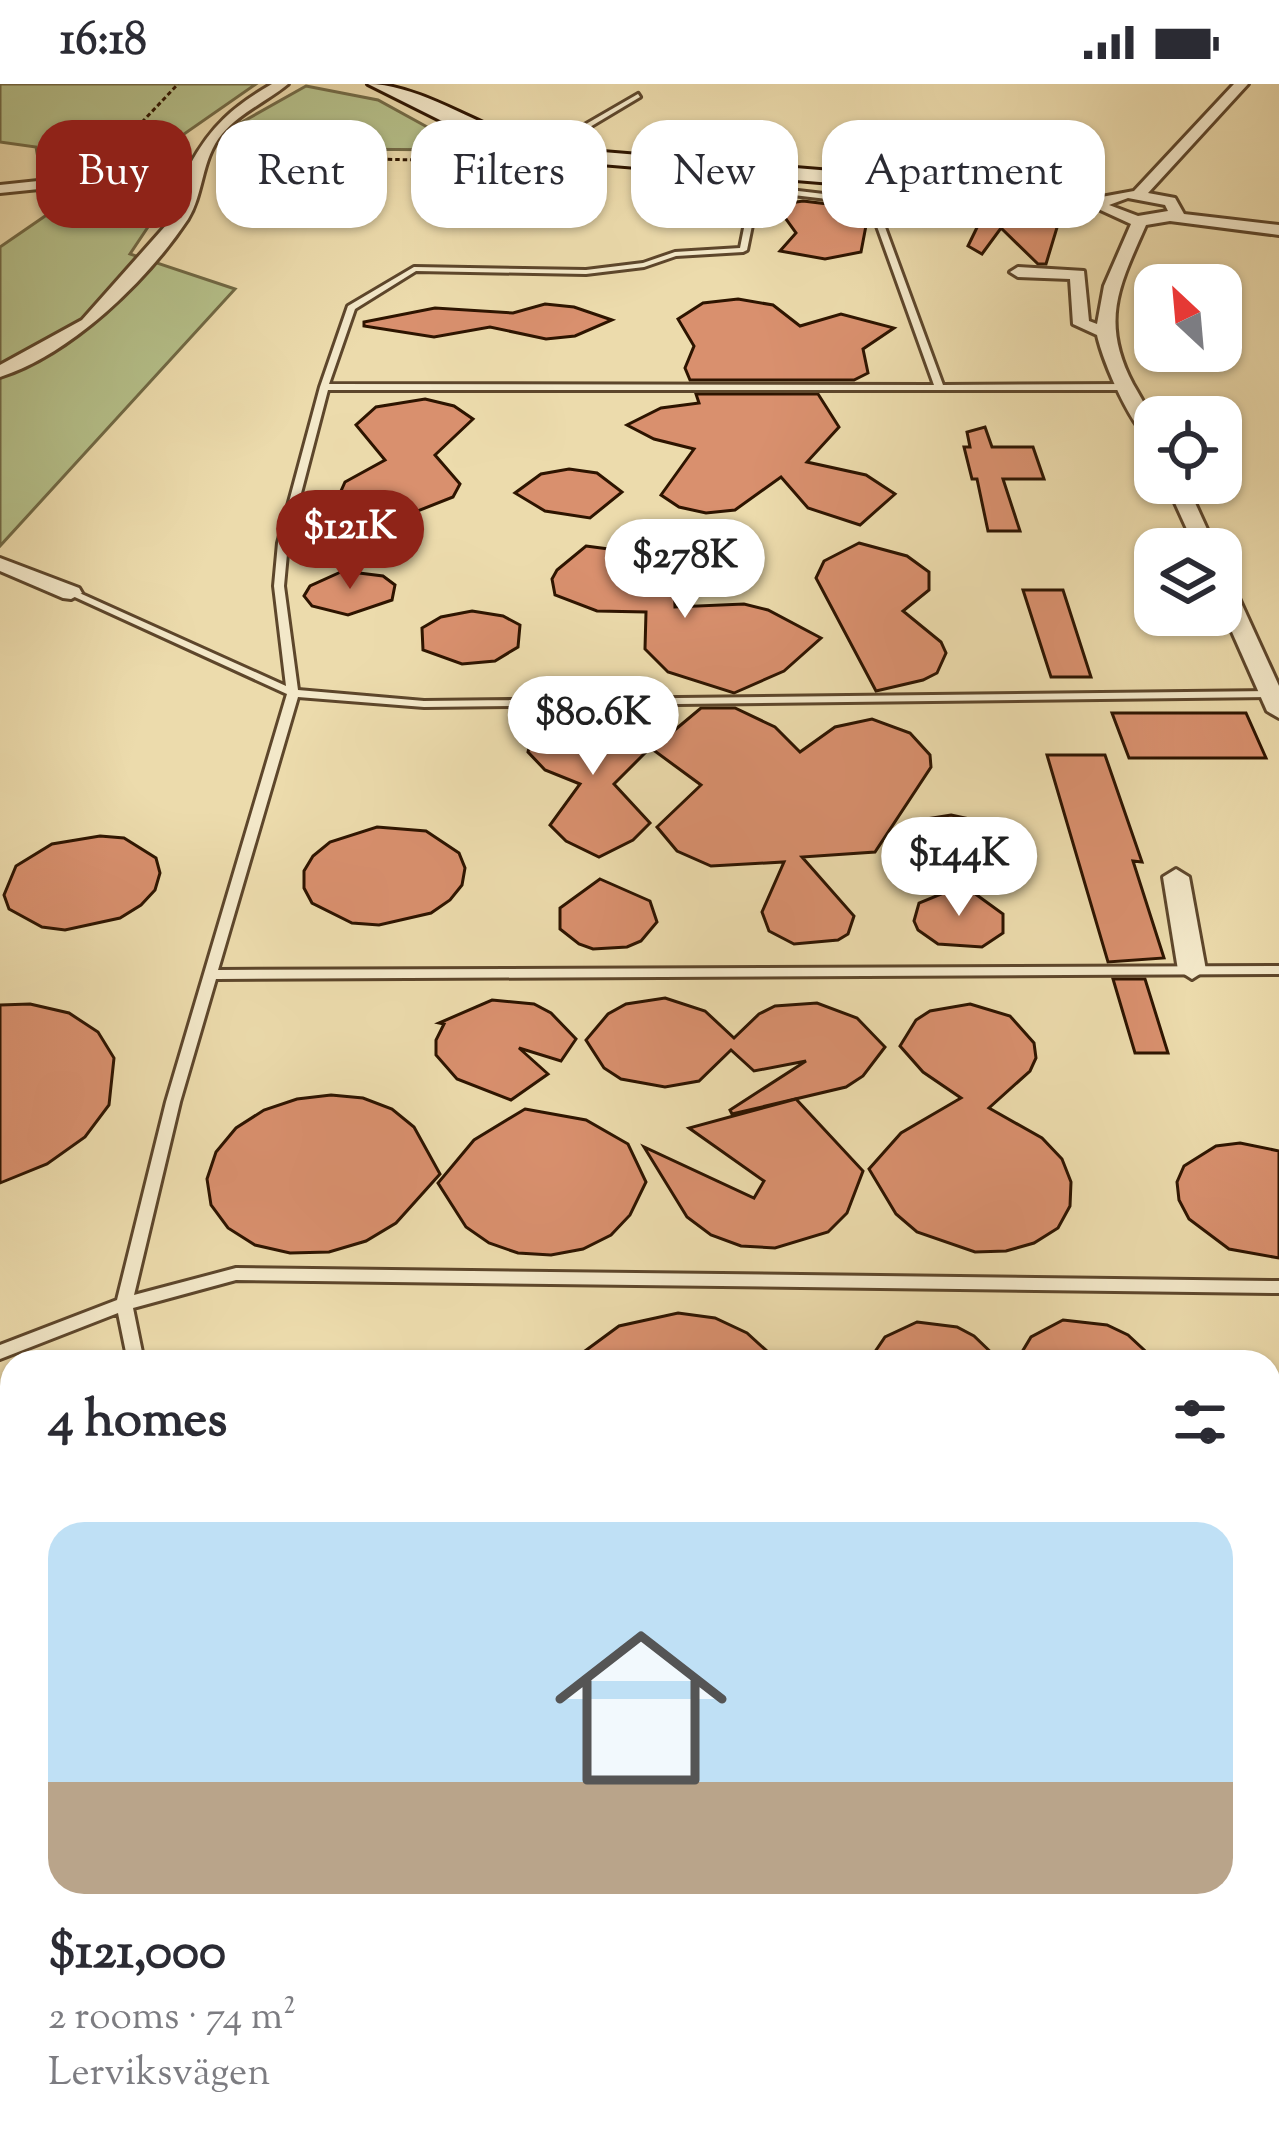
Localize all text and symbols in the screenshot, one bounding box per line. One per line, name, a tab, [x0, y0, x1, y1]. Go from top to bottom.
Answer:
text: 16:18	[60, 10, 147, 75]
chip: Buy	[36, 120, 192, 228]
chip: Rent	[216, 120, 387, 228]
chip: Filters	[411, 120, 607, 228]
chip: New	[631, 120, 798, 228]
chip: Apartment	[822, 120, 1105, 228]
north arrow	[1134, 264, 1242, 372]
map controls	[1134, 264, 1242, 636]
button: locate	[1134, 396, 1242, 504]
pin: $121K	[266, 490, 434, 592]
text: $121K	[303, 501, 397, 557]
pin: $278K	[601, 519, 769, 621]
button: layers	[1134, 528, 1242, 636]
text: $278K	[632, 530, 738, 586]
pin: $80.6K	[495, 676, 691, 778]
text: $80.6K	[535, 687, 651, 743]
pin: $144K	[875, 817, 1043, 919]
text: $144K	[908, 828, 1010, 884]
text: 4 homes	[48, 1386, 227, 1459]
icon: filters	[1167, 1389, 1233, 1455]
icon: home	[533, 1600, 749, 1816]
text: $121,000	[48, 1918, 226, 1991]
text: 2 rooms · 74 m²	[48, 1991, 296, 2047]
text: Lerviksvägen	[48, 2047, 270, 2103]

